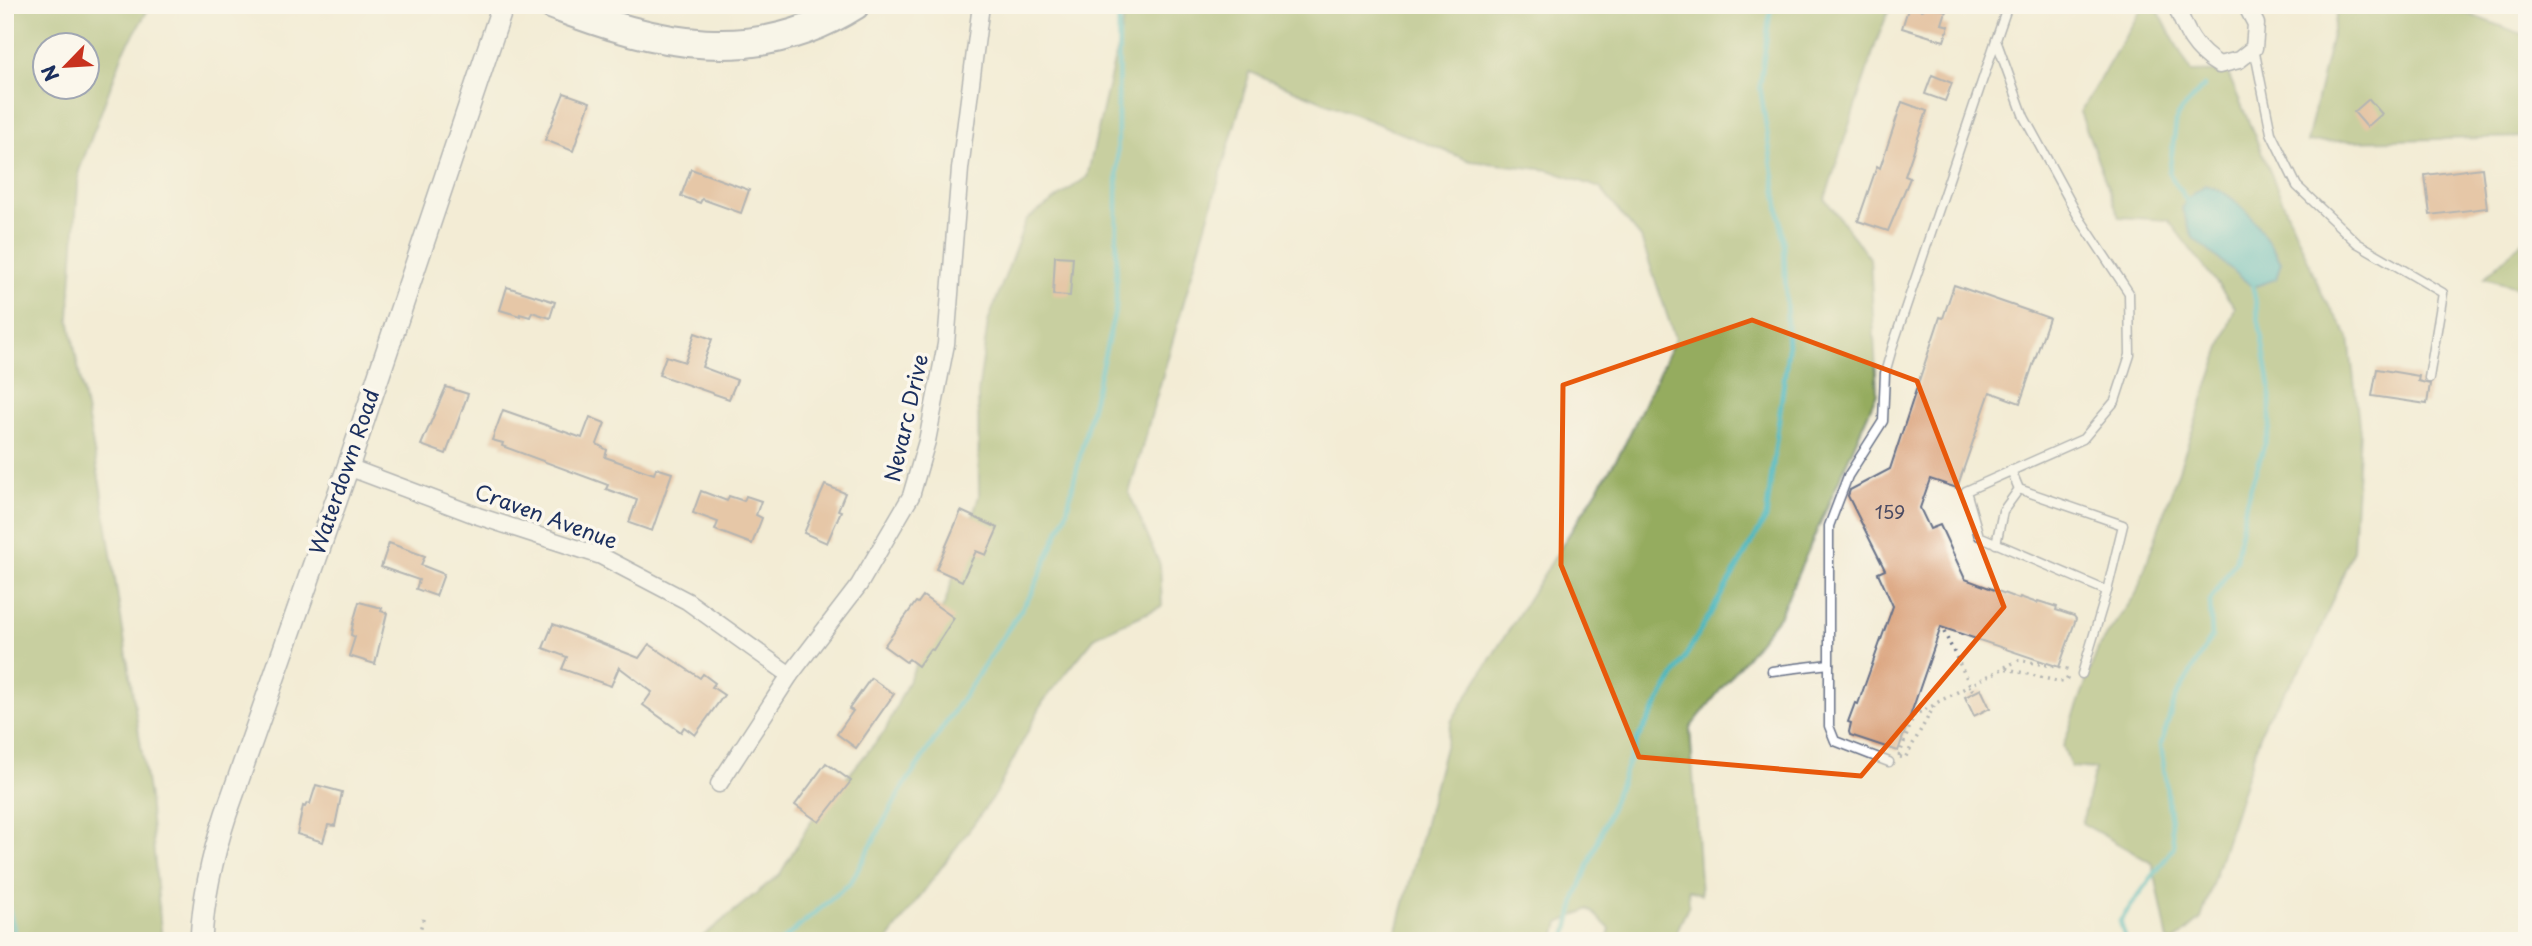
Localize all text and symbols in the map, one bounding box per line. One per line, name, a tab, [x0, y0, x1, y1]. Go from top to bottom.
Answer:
north arrow	[32, 32, 102, 102]
text: N	[34, 61, 66, 86]
street label: Nevarc Drive	[875, 351, 935, 484]
street label: Waterdown Road	[300, 384, 386, 559]
street label: Craven Avenue	[471, 474, 623, 556]
house number: 159	[1875, 498, 1905, 525]

